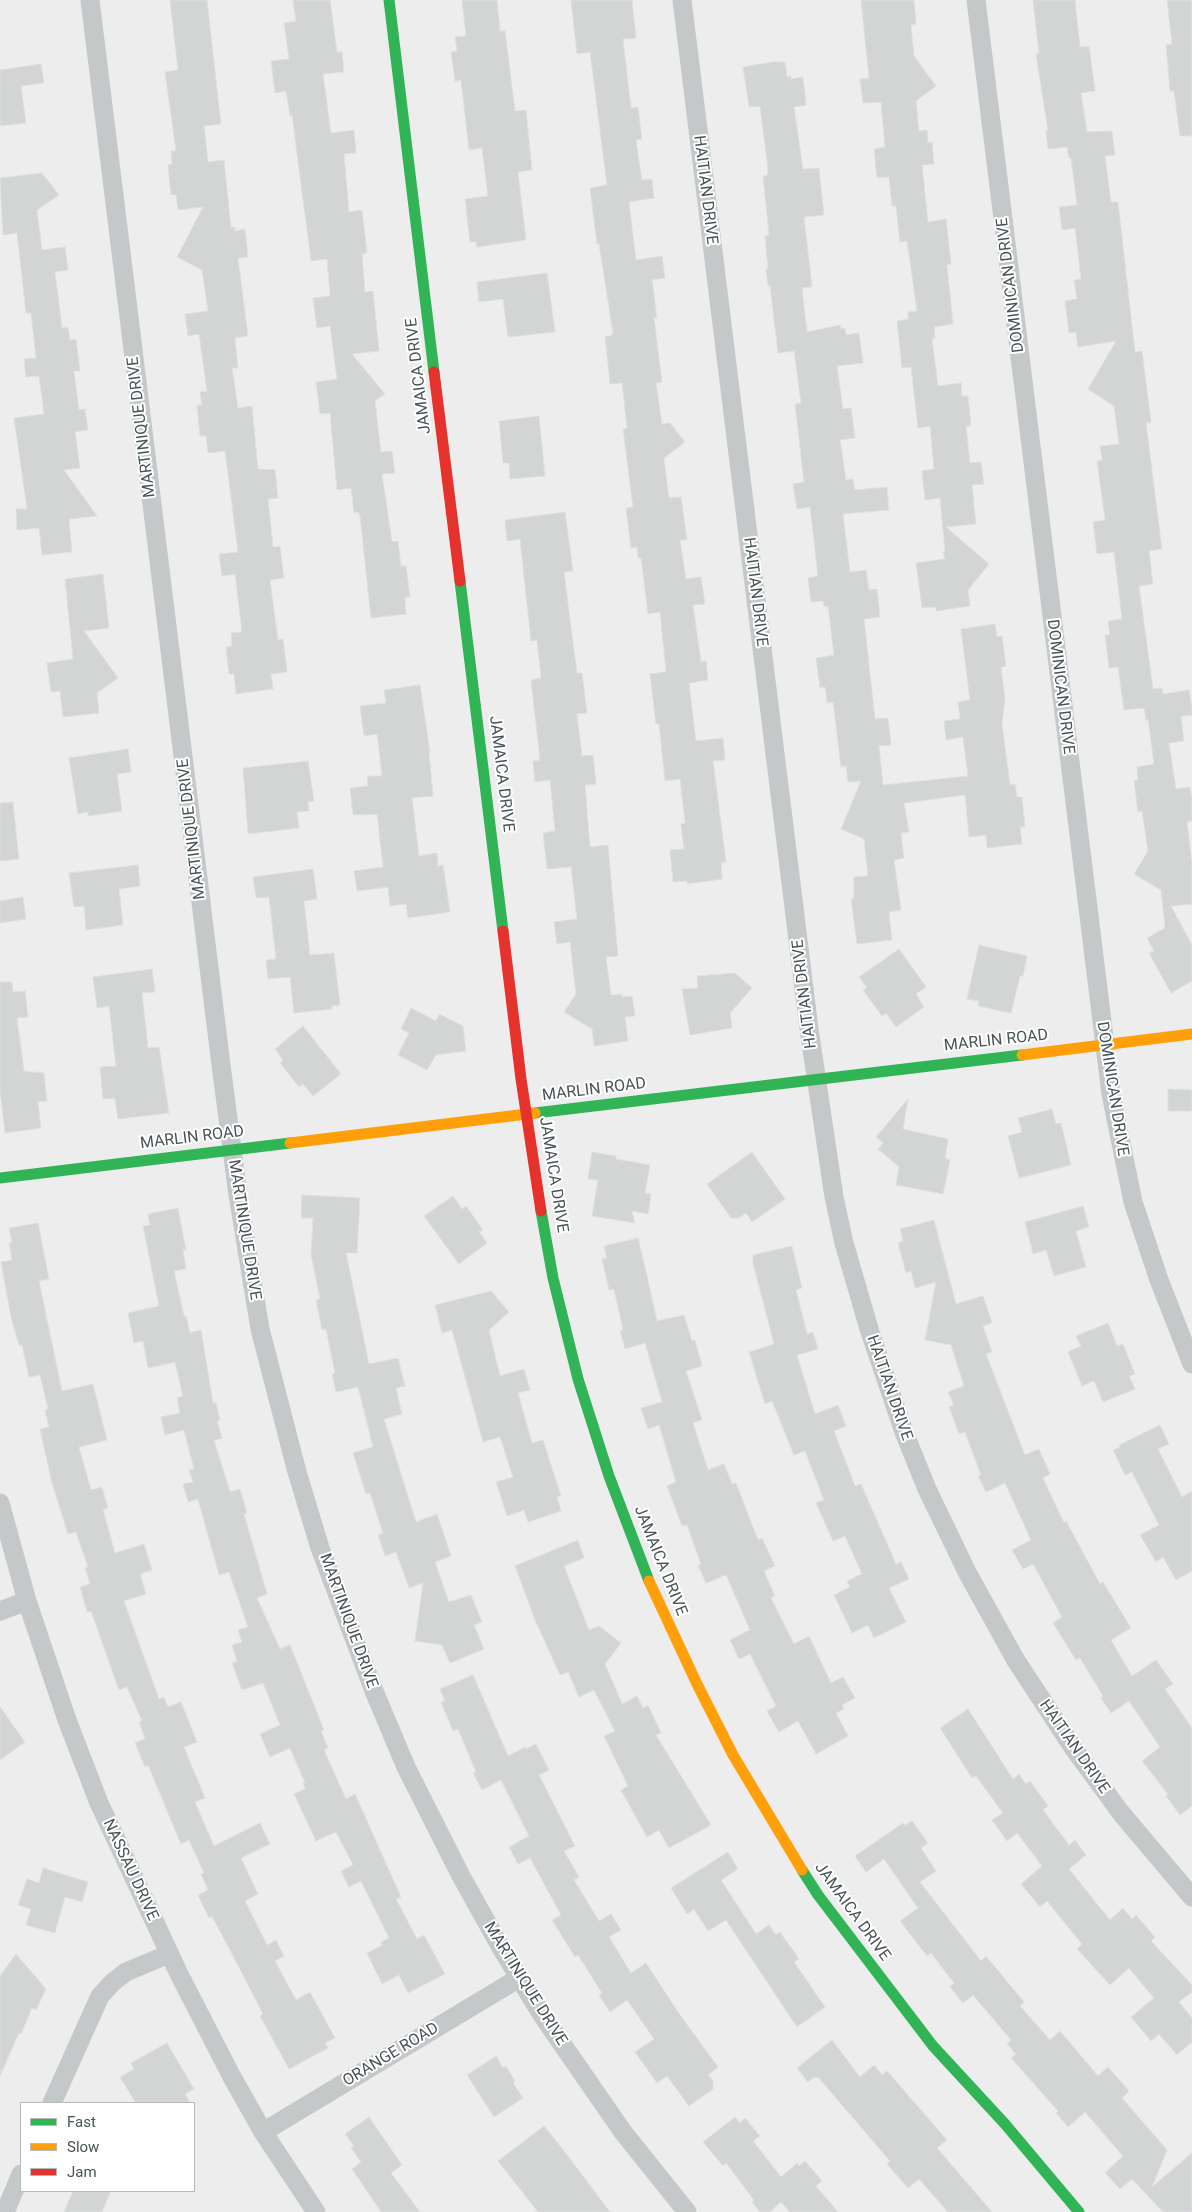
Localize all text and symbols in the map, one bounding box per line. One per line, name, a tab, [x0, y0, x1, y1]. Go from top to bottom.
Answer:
street label: HAITIAN DRIVE	[689, 134, 721, 246]
street label: DOMINICAN DRIVE	[993, 216, 1029, 354]
street label: JAMAICA DRIVE	[402, 317, 436, 435]
street label: MARTINIQUE DRIVE	[124, 355, 160, 499]
street label: HAITIAN DRIVE	[739, 536, 771, 648]
street label: DOMINICAN DRIVE	[1042, 618, 1078, 756]
street label: JAMAICA DRIVE	[484, 715, 518, 833]
street label: MARTINIQUE DRIVE	[174, 757, 210, 901]
street label: HAITIAN DRIVE	[789, 938, 821, 1050]
street label: DOMINICAN DRIVE	[1092, 1020, 1132, 1158]
street label: MARLIN ROAD	[943, 1026, 1049, 1056]
street label: MARLIN ROAD	[541, 1074, 647, 1106]
street label: JAMAICA DRIVE	[534, 1116, 572, 1234]
street label: MARLIN ROAD	[139, 1122, 245, 1154]
street label: MARTINIQUE DRIVE	[223, 1158, 265, 1302]
street label: HAITIAN DRIVE	[862, 1333, 916, 1443]
street label: JAMAICA DRIVE	[629, 1503, 691, 1619]
street label: MARTINIQUE DRIVE	[315, 1551, 381, 1691]
street label: HAITIAN DRIVE	[1035, 1696, 1113, 1798]
street label: NASSAU DRIVE	[98, 1816, 162, 1924]
street label: JAMAICA DRIVE	[810, 1859, 894, 1965]
street label: MARTINIQUE DRIVE	[479, 1919, 571, 2049]
street label: ORANGE ROAD	[340, 2019, 442, 2091]
legend	[20, 2102, 195, 2192]
text: Fast	[67, 2113, 96, 2131]
text: Slow	[67, 2138, 99, 2156]
text: Jam	[67, 2163, 97, 2181]

